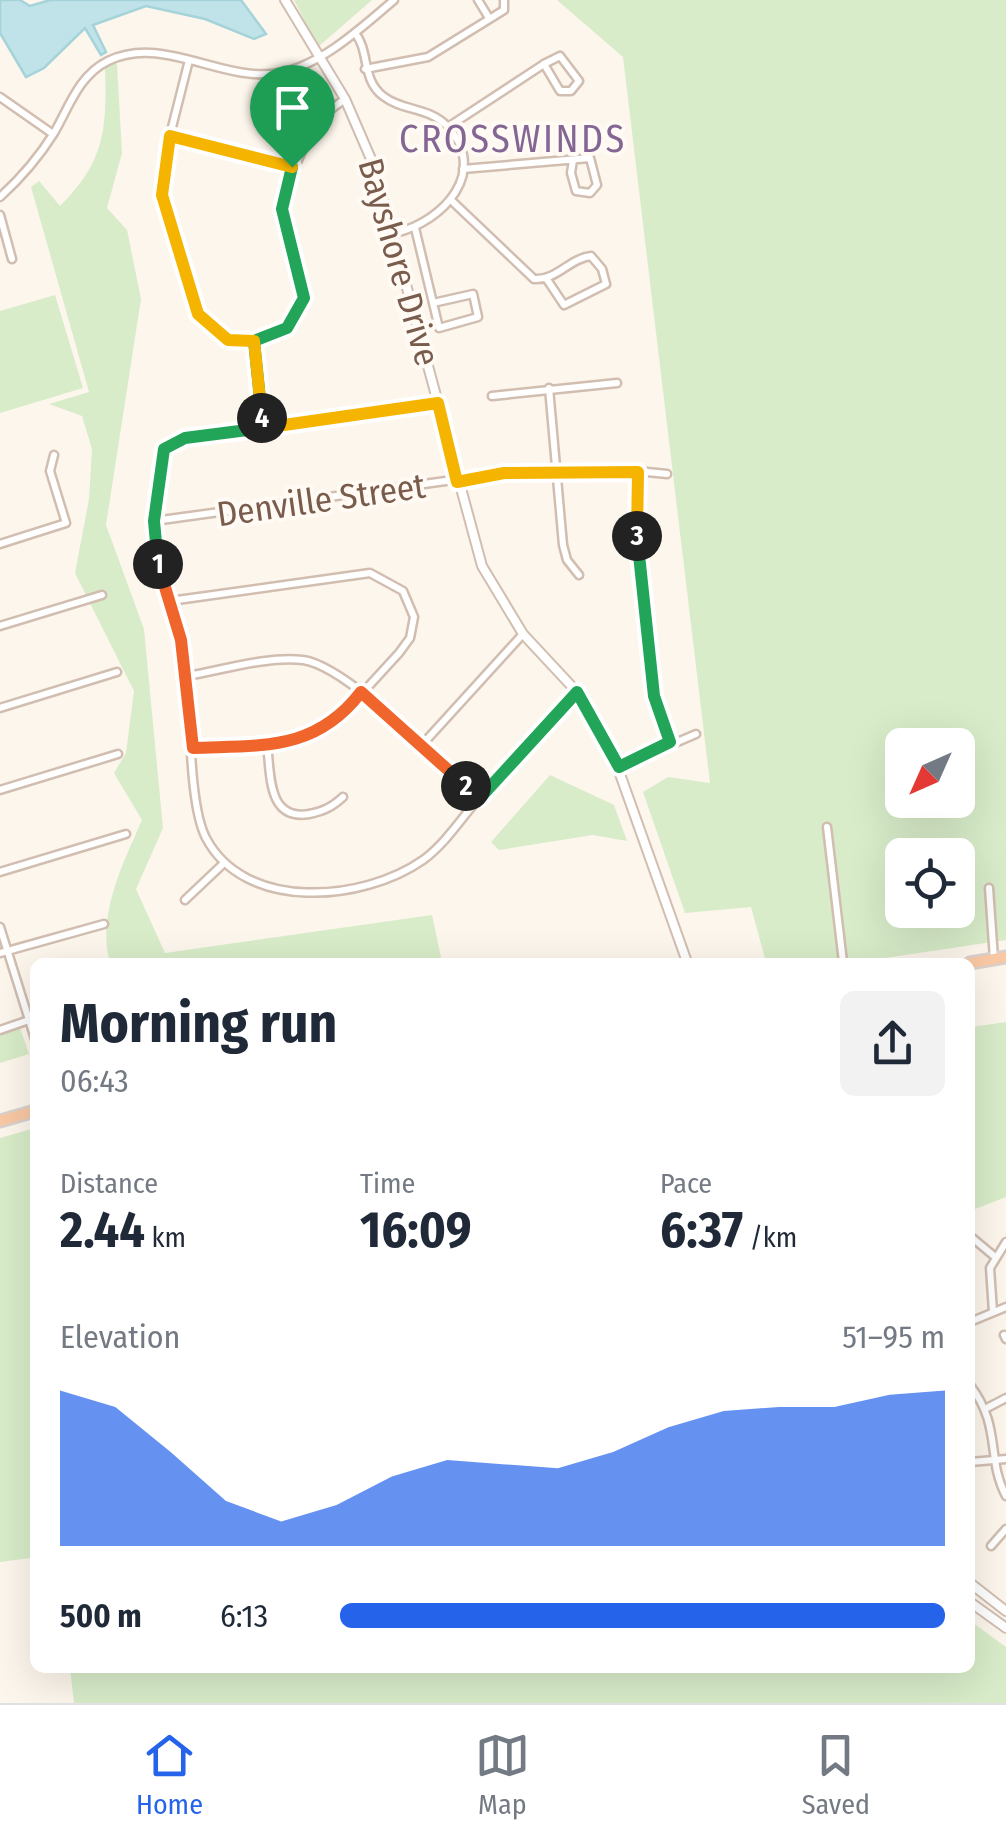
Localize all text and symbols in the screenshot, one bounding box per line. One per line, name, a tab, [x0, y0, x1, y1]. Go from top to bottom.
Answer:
pin	[250, 65, 335, 168]
icon: arrive	[265, 80, 320, 135]
district label: CROSSWINDS	[399, 116, 627, 162]
street label: Bayshore Drive	[349, 153, 449, 371]
pin: 4	[237, 393, 287, 443]
text: 4	[255, 401, 269, 434]
street label: Denville Street	[214, 465, 429, 535]
pin: 3	[612, 511, 662, 561]
text: 3	[630, 519, 644, 552]
pin: 1	[133, 539, 183, 589]
text: 1	[152, 547, 164, 580]
north arrow	[885, 728, 975, 818]
map controls	[885, 728, 975, 928]
pin: 2	[441, 761, 491, 811]
text: 2	[460, 769, 472, 802]
button: locate	[885, 838, 975, 928]
text: Morning run	[60, 991, 337, 1057]
button: share	[840, 991, 945, 1096]
text: 06:43	[60, 1062, 129, 1100]
text: Distance	[60, 1167, 158, 1200]
text: Time	[360, 1167, 415, 1200]
text: Pace	[660, 1167, 712, 1200]
text: 2.44	[60, 1200, 145, 1260]
text: 16:09	[360, 1200, 472, 1260]
text: 6:37	[660, 1200, 743, 1260]
text: km	[145, 1221, 186, 1254]
text: /km	[743, 1221, 797, 1254]
text: Elevation	[60, 1318, 180, 1356]
text: 51–95 m	[842, 1318, 945, 1356]
text: 500 m	[60, 1597, 142, 1635]
text: 6:13	[220, 1597, 268, 1635]
tab: Home	[136, 1728, 203, 1821]
tab: Map	[475, 1728, 530, 1821]
tab: Saved	[802, 1728, 870, 1821]

